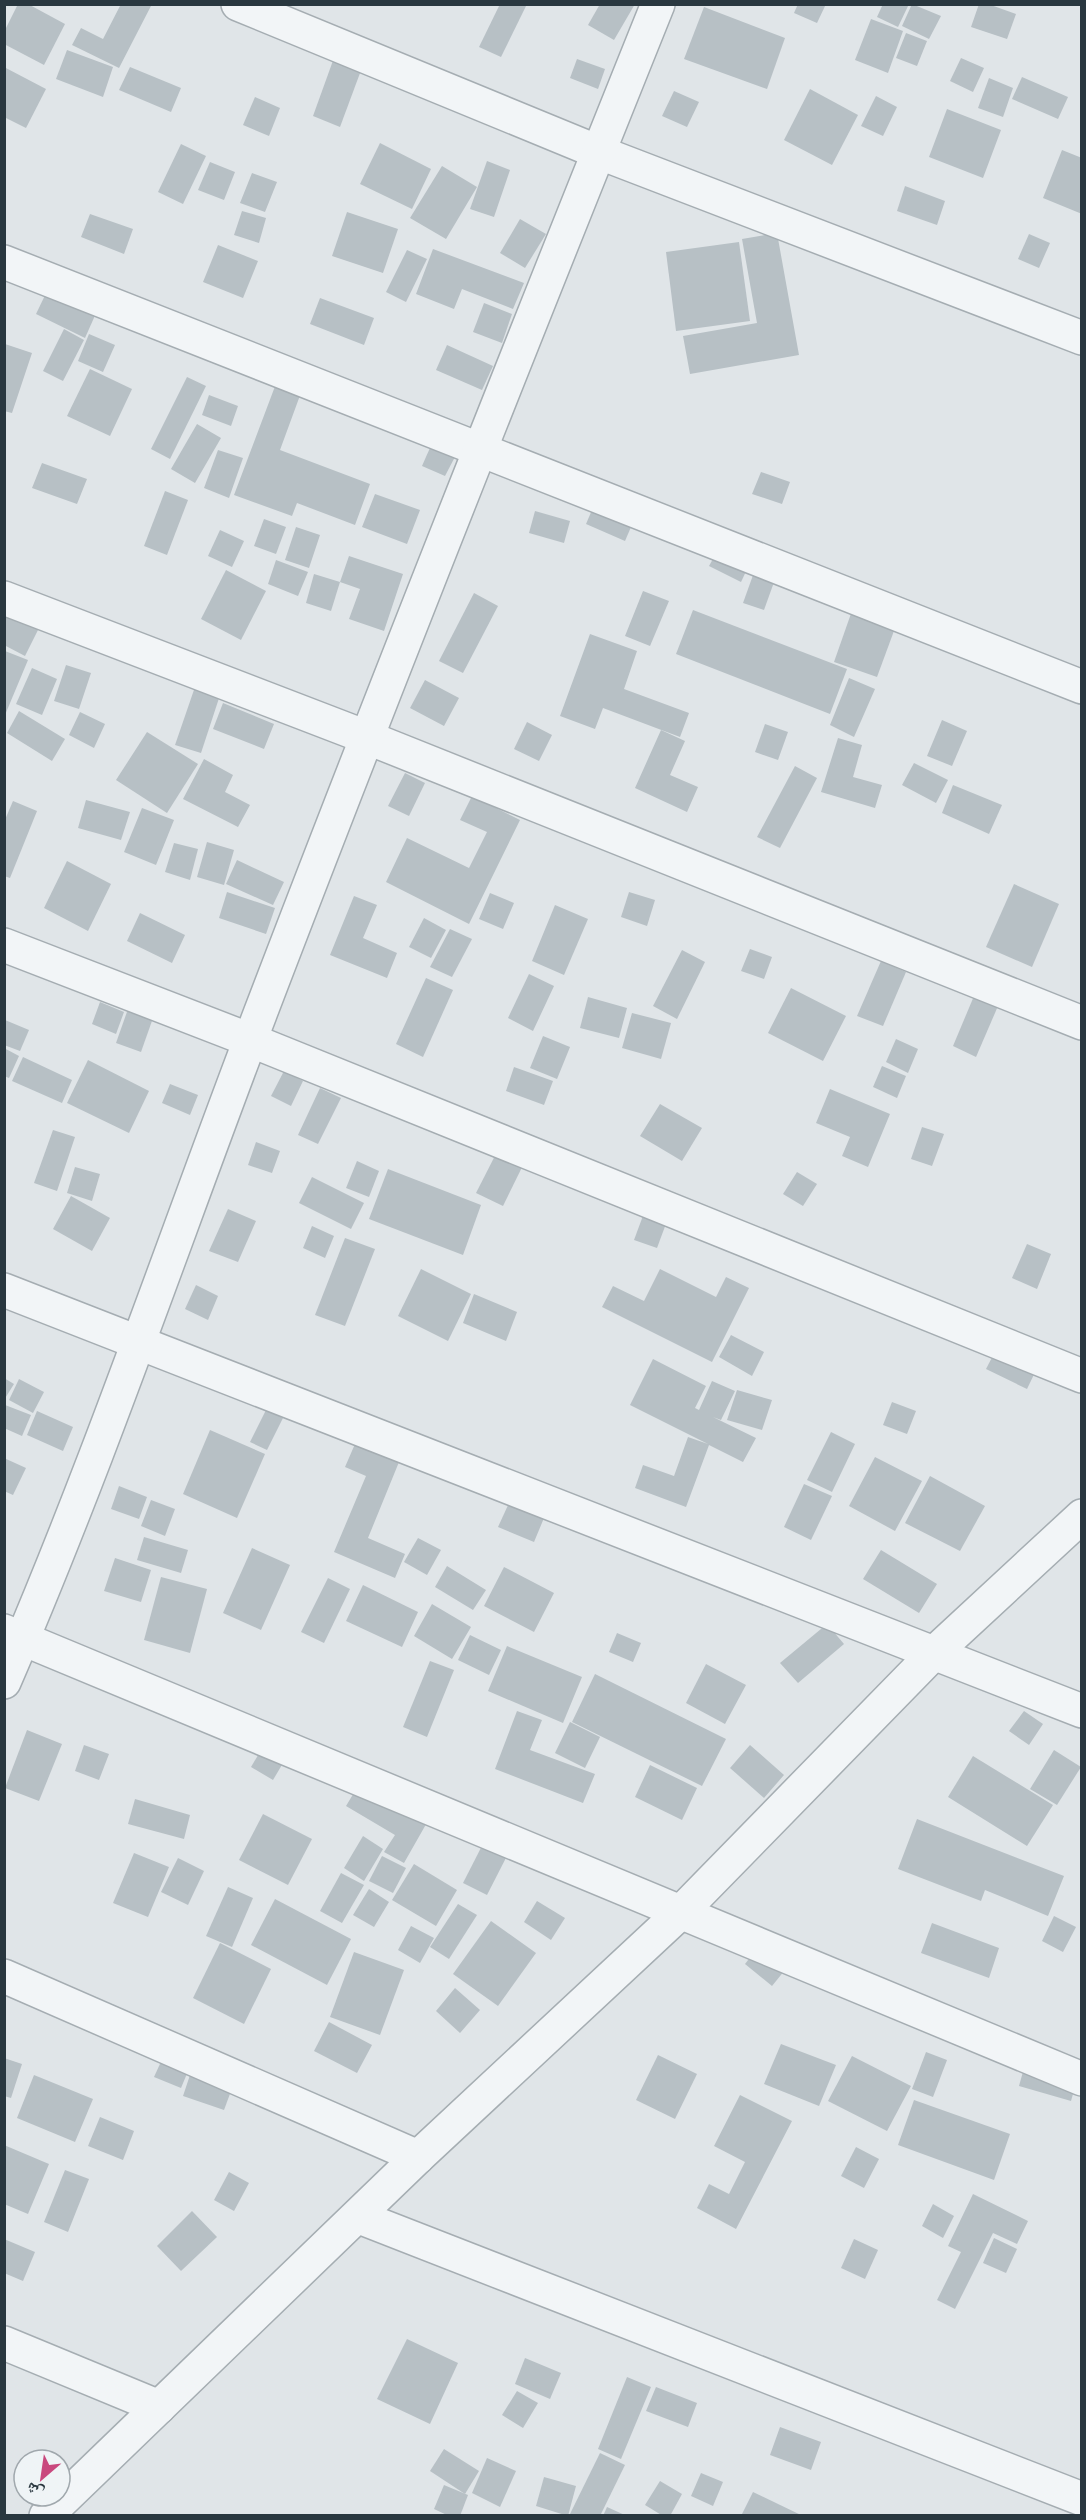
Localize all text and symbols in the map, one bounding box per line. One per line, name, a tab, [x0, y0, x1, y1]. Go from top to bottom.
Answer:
north arrow	[12, 2448, 72, 2508]
text: ش	[23, 2478, 47, 2503]

